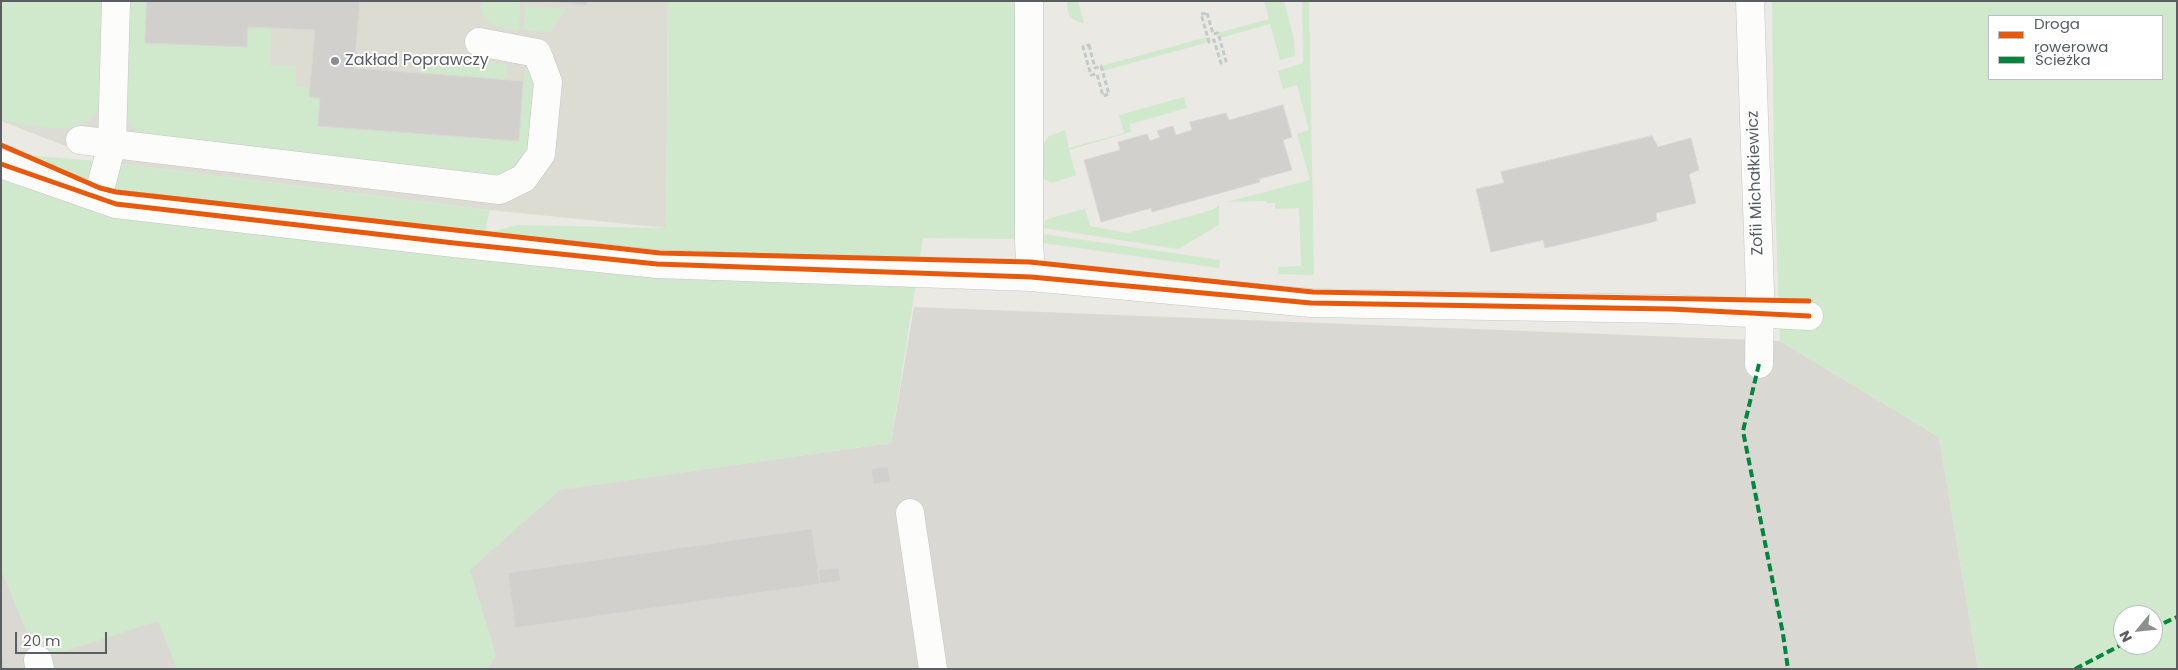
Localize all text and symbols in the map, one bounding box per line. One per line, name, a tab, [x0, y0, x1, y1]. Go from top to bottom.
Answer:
text: Droga rowerowa	[2034, 13, 2108, 57]
legend	[1988, 15, 2163, 80]
text: Ścieżka	[2035, 49, 2091, 70]
place label: Zakład Poprawczy	[345, 51, 489, 71]
marker: Zakład Poprawczy	[329, 55, 341, 67]
street label: Zofii Michałkiewicz	[1744, 110, 1768, 256]
north arrow	[2113, 605, 2163, 655]
scale bar	[18, 622, 110, 654]
text: N	[2114, 627, 2137, 646]
text: 20 m	[23, 630, 61, 651]

